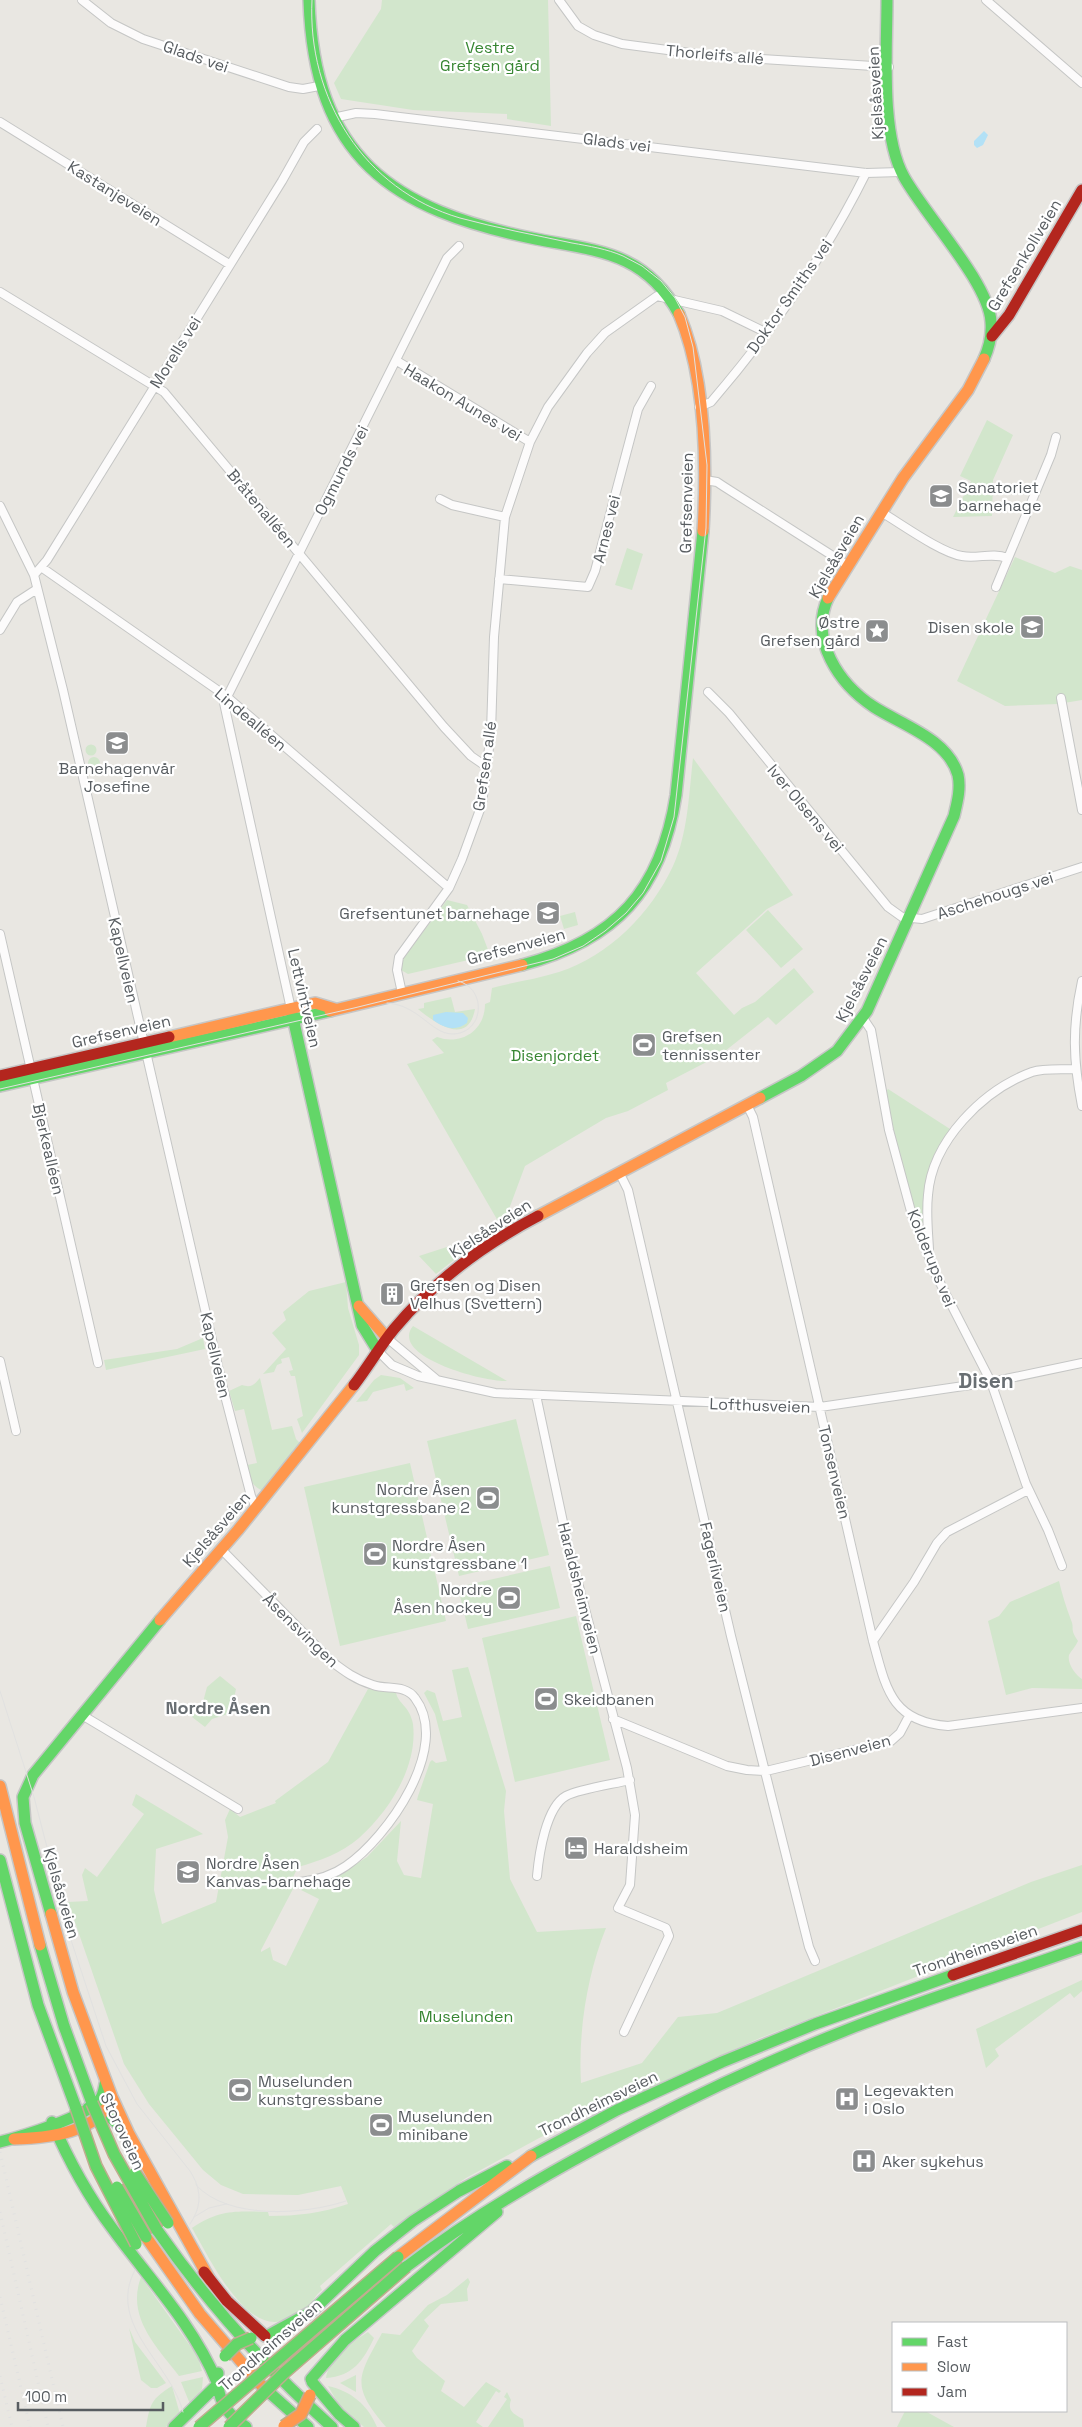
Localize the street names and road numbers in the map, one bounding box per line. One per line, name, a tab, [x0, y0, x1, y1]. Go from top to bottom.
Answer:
street label: Glads vei	[160, 35, 231, 77]
street label: Thorleifs allé	[665, 40, 765, 69]
street label: Kjelsåsveien	[863, 46, 888, 140]
street label: Glads vei	[582, 128, 652, 157]
street label: Kastanjeveien	[64, 156, 166, 231]
street label: Grefsenkollveien	[983, 195, 1066, 315]
street label: Doktor Smiths vei	[742, 235, 837, 358]
street label: Morells vei	[145, 312, 206, 392]
street label: Haakon Aunes vei	[400, 359, 526, 446]
street label: Ogmunds vei	[310, 421, 373, 519]
street label: Grefsenveien	[675, 452, 698, 554]
street label: Bråtenalléen	[222, 464, 301, 552]
street label: Arnes vei	[588, 493, 625, 565]
street label: Kjelsåsveien	[804, 510, 869, 602]
street label: Lindealléen	[210, 683, 291, 756]
street label: Grefsen allé	[468, 720, 501, 812]
street label: Iver Olsens vei	[763, 760, 848, 857]
street label: Aschehougs vei	[934, 867, 1056, 924]
street label: Kapellveien	[103, 915, 144, 1005]
street label: Grefsenveien	[465, 923, 568, 970]
street label: Kjelsåsveien	[831, 933, 892, 1026]
street label: Lettvintveien	[283, 946, 326, 1050]
street label: Grefsenveien	[70, 1010, 173, 1053]
street label: Bjerkealléen	[28, 1101, 69, 1197]
street label: Kjelsåsveien	[445, 1194, 535, 1263]
street label: Kolderups vei	[902, 1206, 961, 1310]
street label: Kapellveien	[195, 1310, 236, 1400]
street label: Lofthusveien	[709, 1393, 811, 1418]
street label: Tonsenveien	[813, 1423, 856, 1521]
street label: Kjelsåsveien	[178, 1487, 255, 1572]
street label: Haraldsheimveien	[553, 1520, 606, 1656]
street label: Fagerliveien	[695, 1520, 736, 1614]
street label: Åsensvingen	[258, 1589, 343, 1672]
street label: Disenveien	[807, 1730, 893, 1771]
street label: Kjelsåsveien	[39, 1845, 85, 1941]
street label: Trondheimsveien	[910, 1919, 1040, 1982]
street label: Trondheimsveien	[535, 2066, 661, 2141]
street label: Storoveien	[95, 2089, 150, 2173]
street label: Trondheimsveien	[214, 2295, 326, 2396]

